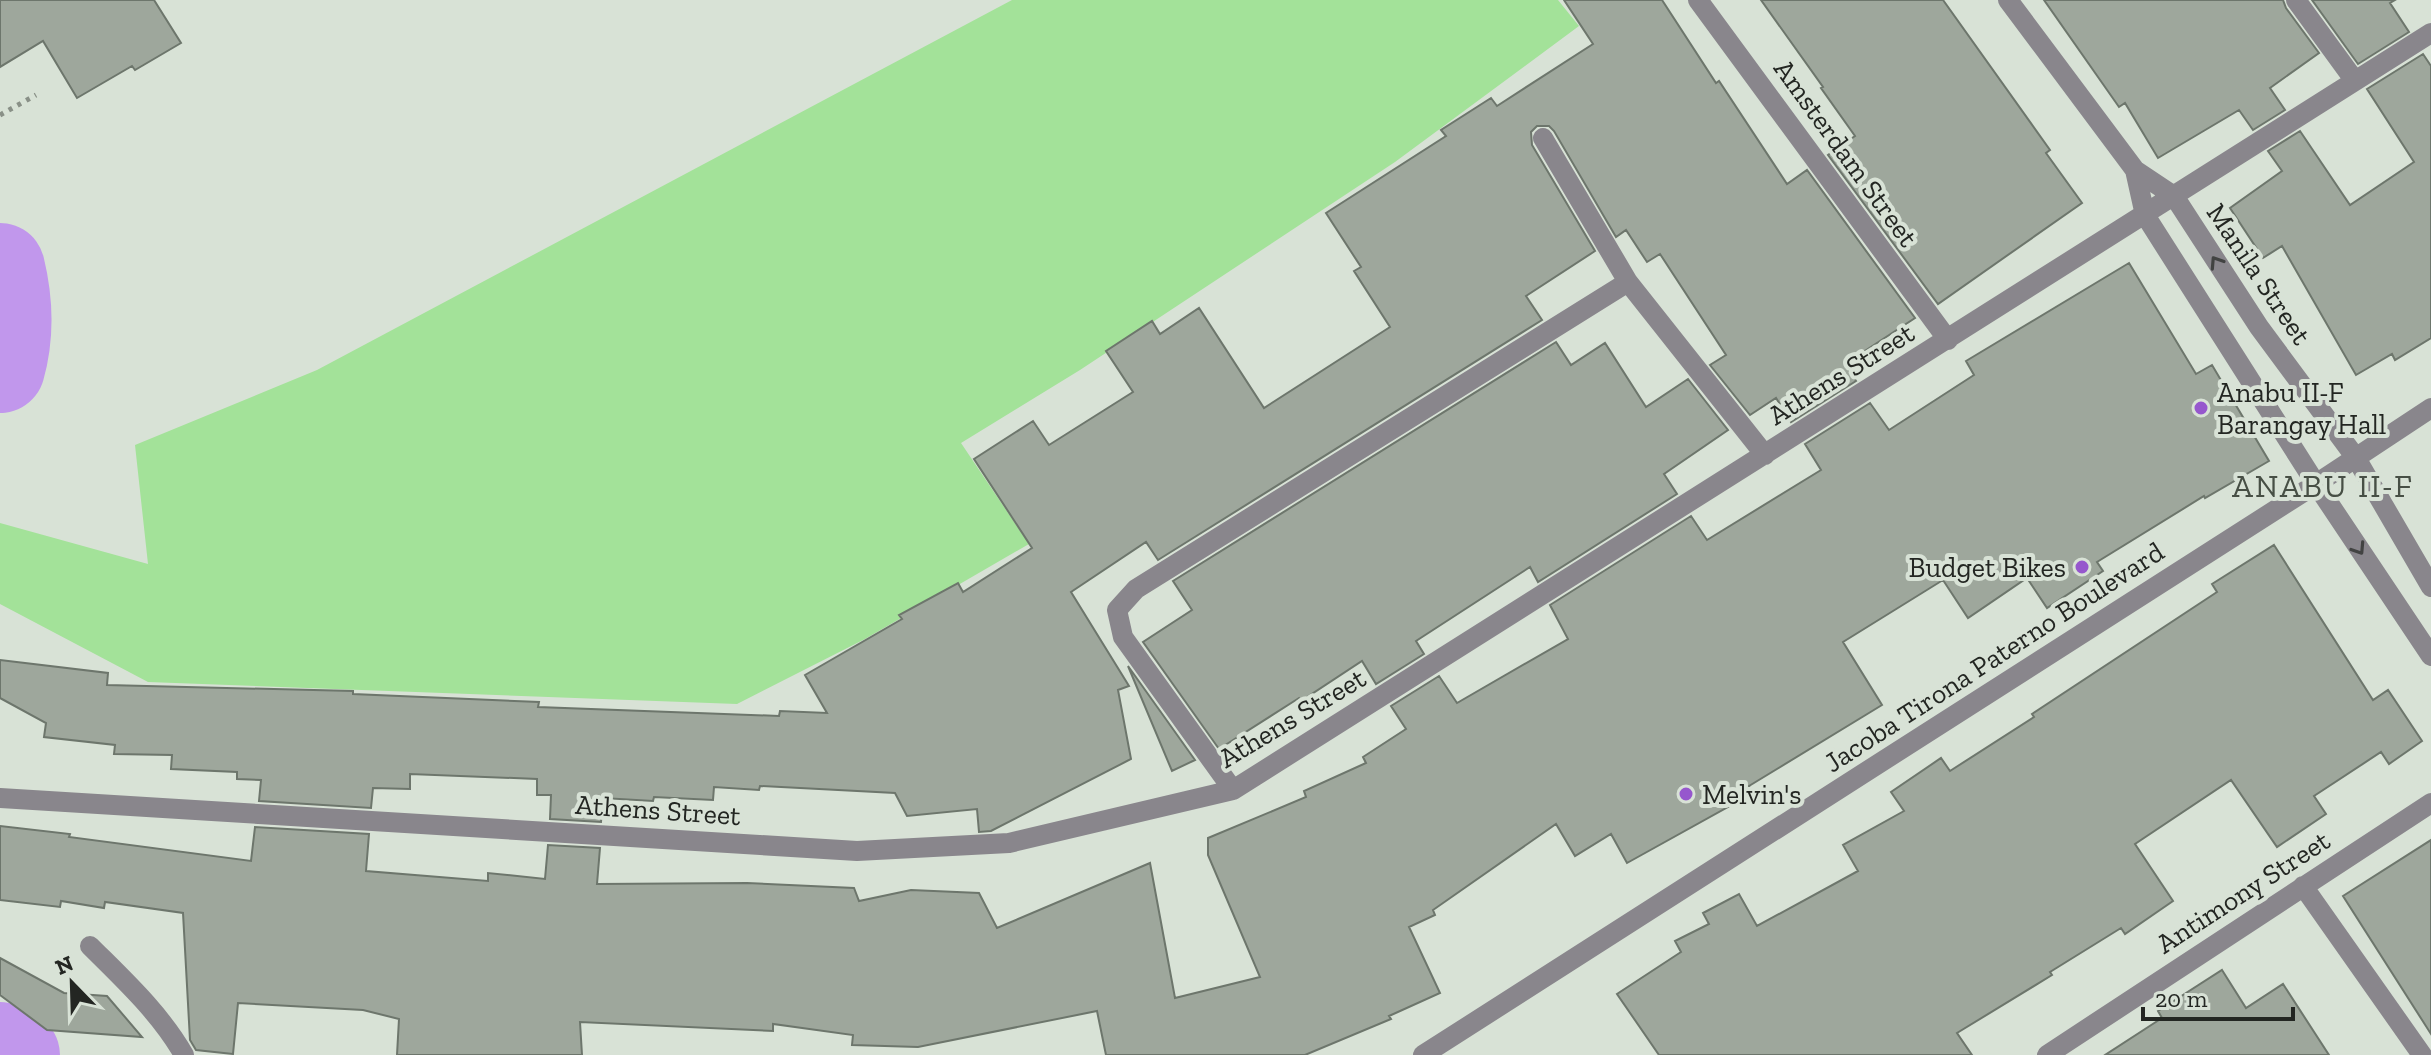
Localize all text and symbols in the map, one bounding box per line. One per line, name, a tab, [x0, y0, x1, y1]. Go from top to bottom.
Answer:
street label: Amsterdam Street	[1767, 53, 1925, 253]
street label: Manila Street	[2200, 197, 2319, 351]
one-way arrow	[2211, 256, 2226, 270]
street label: Athens Street	[1762, 316, 1920, 432]
place label: Anabu II-F Barangay Hall	[2217, 376, 2386, 441]
marker: Anabu II-F Barangay Hall	[2192, 399, 2210, 417]
district label: ANABU II-F	[2232, 467, 2414, 505]
street label: Jacoba Tirona Paterno Boulevard	[1818, 535, 2170, 779]
one-way arrow	[2349, 541, 2364, 555]
place label: Budget Bikes	[1908, 551, 2066, 584]
marker: Budget Bikes	[2073, 558, 2091, 576]
street label: Athens Street	[1213, 661, 1372, 775]
place label: Melvin's	[1702, 778, 1802, 811]
marker: Melvin's	[1677, 785, 1695, 803]
street label: Athens Street	[574, 788, 742, 832]
street label: Antimony Street	[2150, 823, 2336, 960]
north arrow	[32, 943, 112, 1023]
text: N	[51, 949, 78, 981]
scale bar	[2143, 971, 2293, 1021]
text: 20 m	[2155, 984, 2208, 1013]

